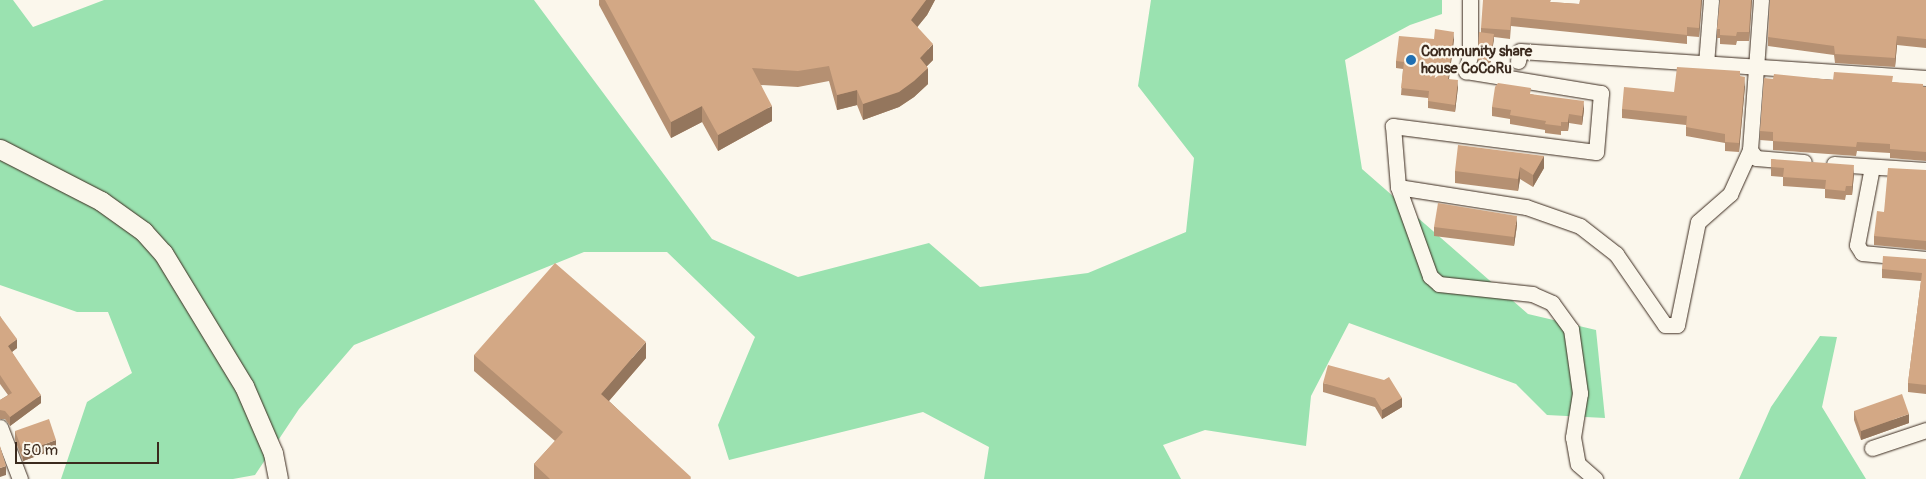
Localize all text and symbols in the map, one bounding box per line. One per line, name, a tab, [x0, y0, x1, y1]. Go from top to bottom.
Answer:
place label: Community share house CoCoRu	[1421, 42, 1532, 77]
marker: Community share house CoCoRu	[1405, 54, 1417, 66]
scale bar	[18, 432, 161, 464]
text: 50 m	[23, 441, 58, 460]

